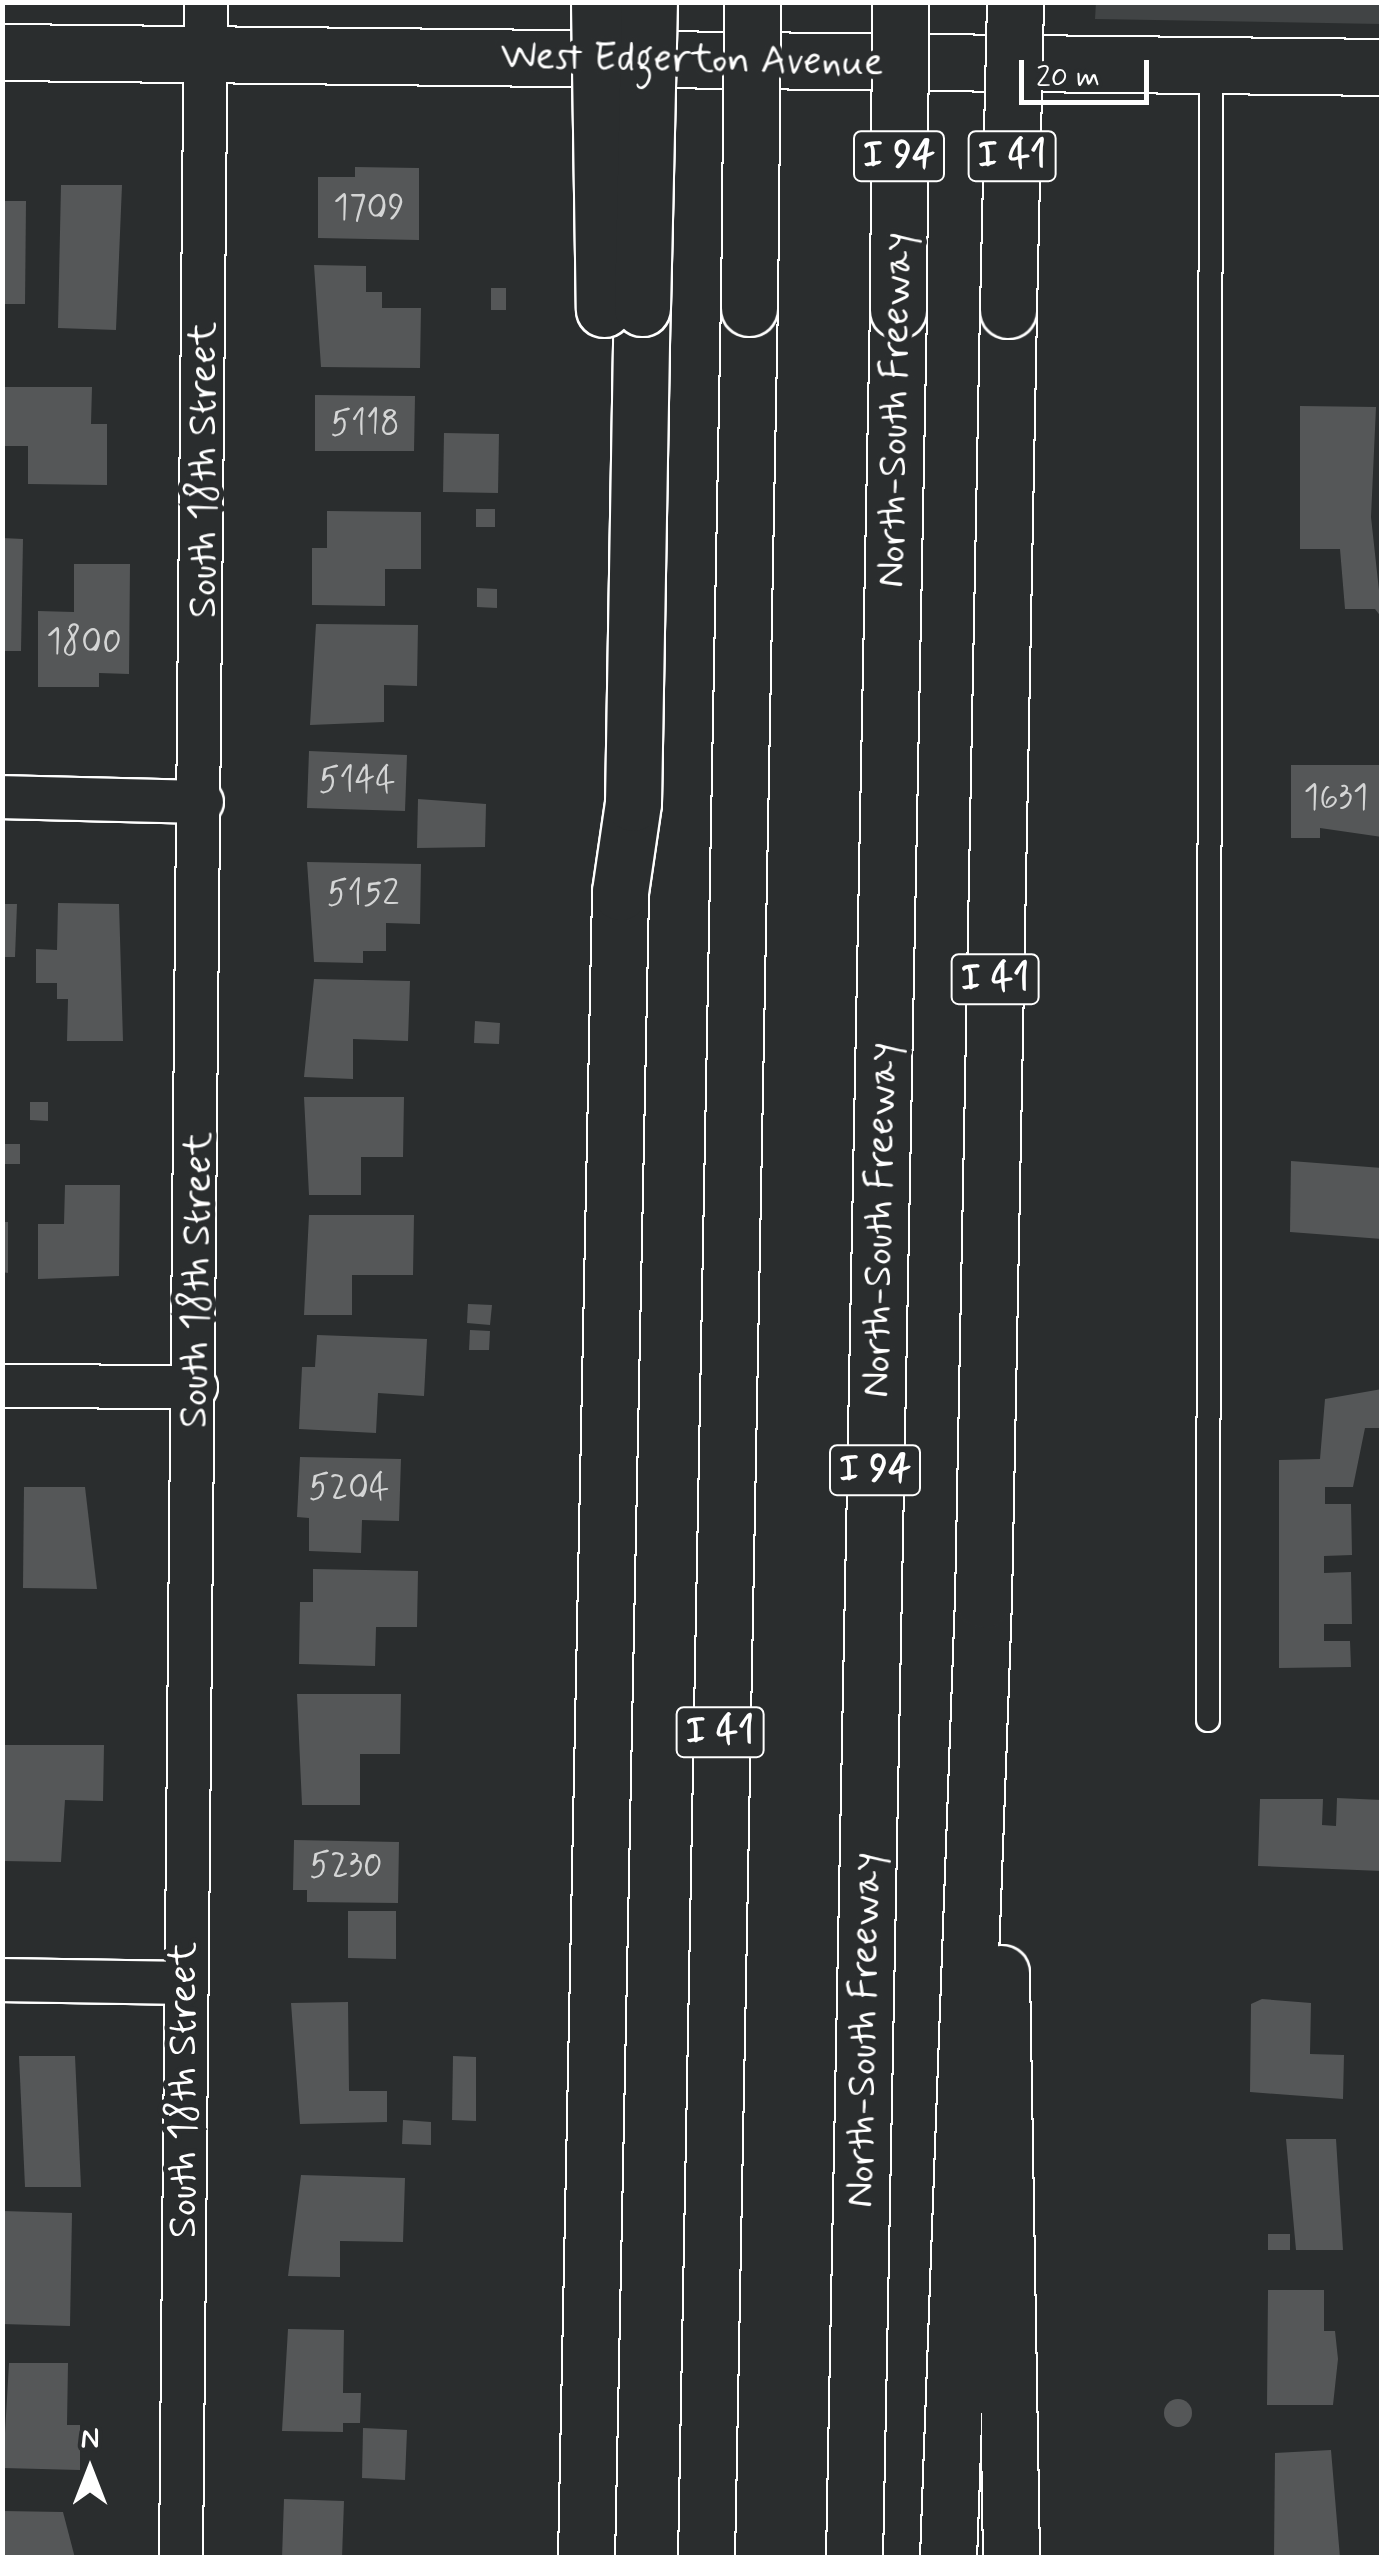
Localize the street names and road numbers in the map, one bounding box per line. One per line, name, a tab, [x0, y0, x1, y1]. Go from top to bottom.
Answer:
street label: West Edgerton Avenue	[499, 33, 885, 87]
road number: I 94	[852, 123, 946, 189]
road number: I 41	[967, 123, 1057, 189]
street label: North-South Freeway	[868, 232, 922, 588]
street label: South 18th Street	[180, 322, 228, 618]
road number: I 41	[950, 946, 1040, 1012]
street label: North-South Freeway	[853, 1042, 907, 1398]
street label: South 18th Street	[170, 1131, 224, 1429]
road number: I 94	[828, 1437, 922, 1503]
road number: I 41	[675, 1699, 765, 1765]
street label: North-South Freeway	[837, 1852, 891, 2208]
street label: South 18th Street	[160, 1942, 208, 2238]

